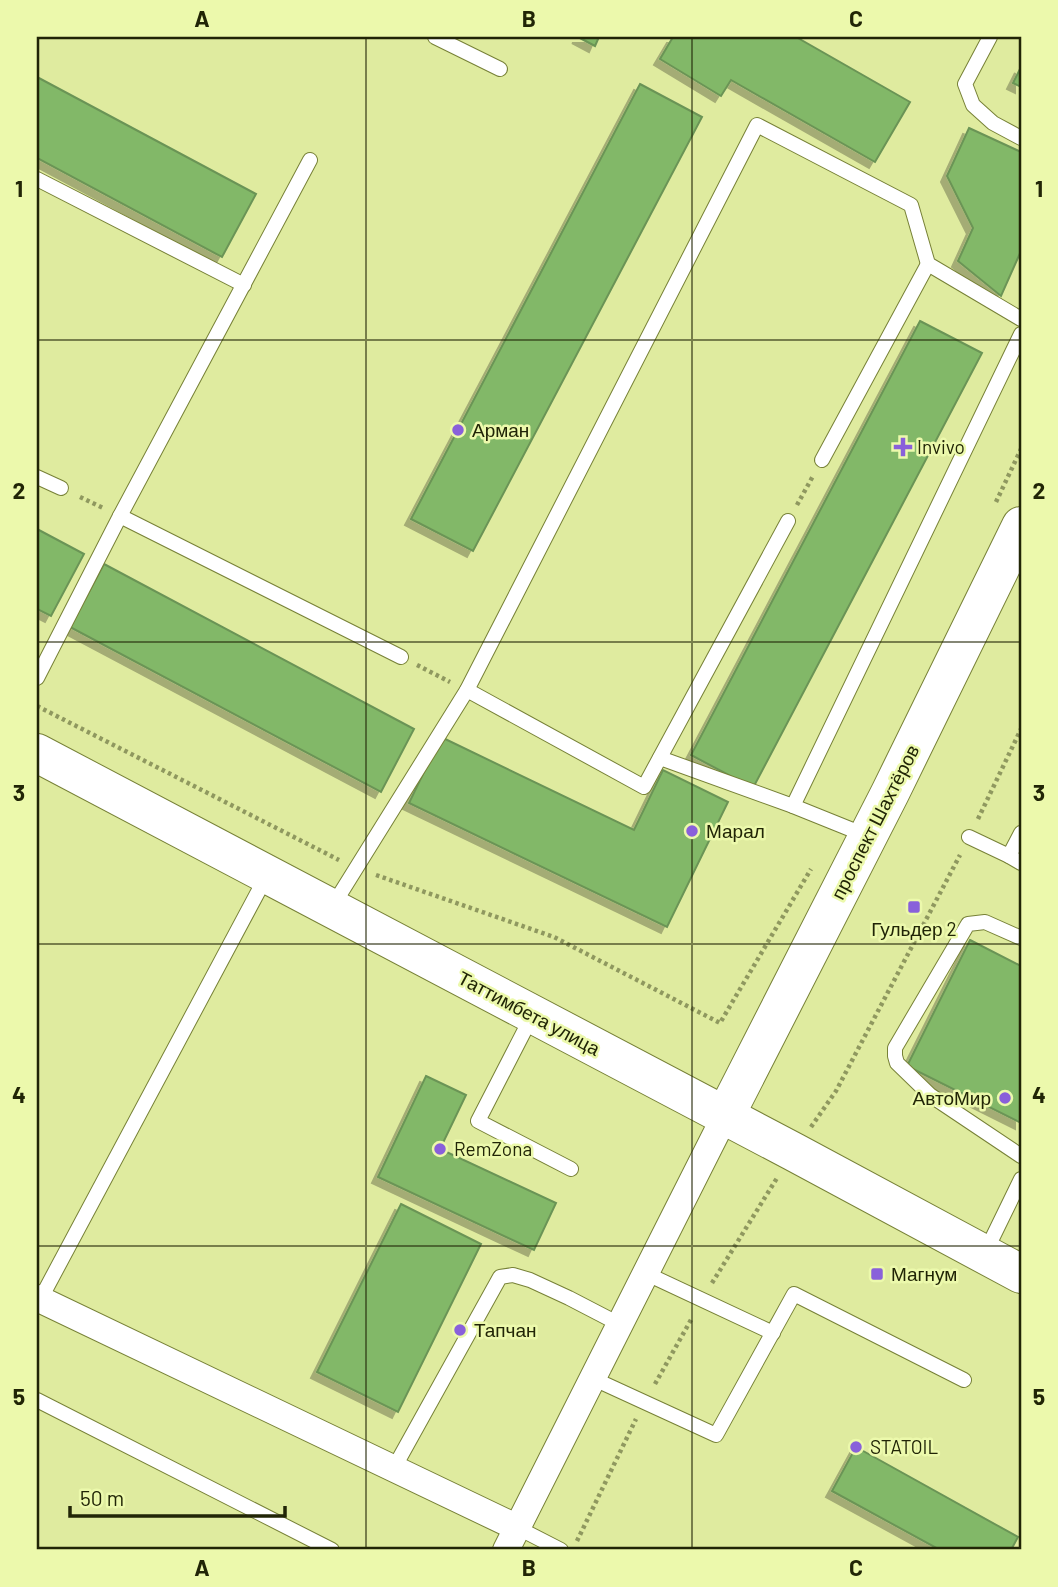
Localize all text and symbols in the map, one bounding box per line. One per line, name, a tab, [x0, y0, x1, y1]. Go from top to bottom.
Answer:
text: A	[194, 4, 210, 32]
text: B	[522, 4, 536, 32]
text: C	[849, 4, 863, 32]
text: 1	[15, 174, 23, 202]
text: 1	[1035, 174, 1043, 202]
place label: Арман	[472, 418, 529, 441]
marker: Арман	[450, 422, 466, 438]
place label: Invivo	[917, 435, 965, 458]
marker: Invivo	[895, 439, 911, 455]
text: 2	[13, 476, 25, 504]
text: 2	[1033, 476, 1045, 504]
street label: проспект Шахтёров	[826, 741, 924, 903]
text: 3	[13, 778, 25, 806]
text: 3	[1033, 778, 1045, 806]
place label: Марал	[706, 819, 765, 842]
marker: Марал	[684, 823, 700, 839]
marker: Гульдер 2	[906, 899, 922, 915]
place label: Гульдер 2	[871, 917, 957, 940]
street label: Таттимбета улица	[454, 965, 605, 1060]
text: 4	[12, 1080, 26, 1108]
text: 4	[1032, 1080, 1046, 1108]
place label: АвтоМир	[913, 1086, 991, 1109]
marker: АвтоМир	[997, 1090, 1013, 1106]
place label: RemZona	[454, 1137, 532, 1160]
marker: RemZona	[432, 1141, 448, 1157]
place label: Магнум	[891, 1262, 957, 1285]
marker: Магнум	[869, 1266, 885, 1282]
place label: Тапчан	[474, 1318, 537, 1341]
marker: Тапчан	[452, 1322, 468, 1338]
text: 5	[13, 1382, 25, 1410]
text: 5	[1033, 1382, 1045, 1410]
place label: STATOIL	[870, 1435, 938, 1458]
marker: STATOIL	[848, 1439, 864, 1455]
scale bar	[70, 1475, 285, 1519]
text: 50 m	[80, 1485, 124, 1510]
text: A	[194, 1553, 210, 1581]
text: B	[522, 1553, 536, 1581]
text: C	[849, 1553, 863, 1581]

